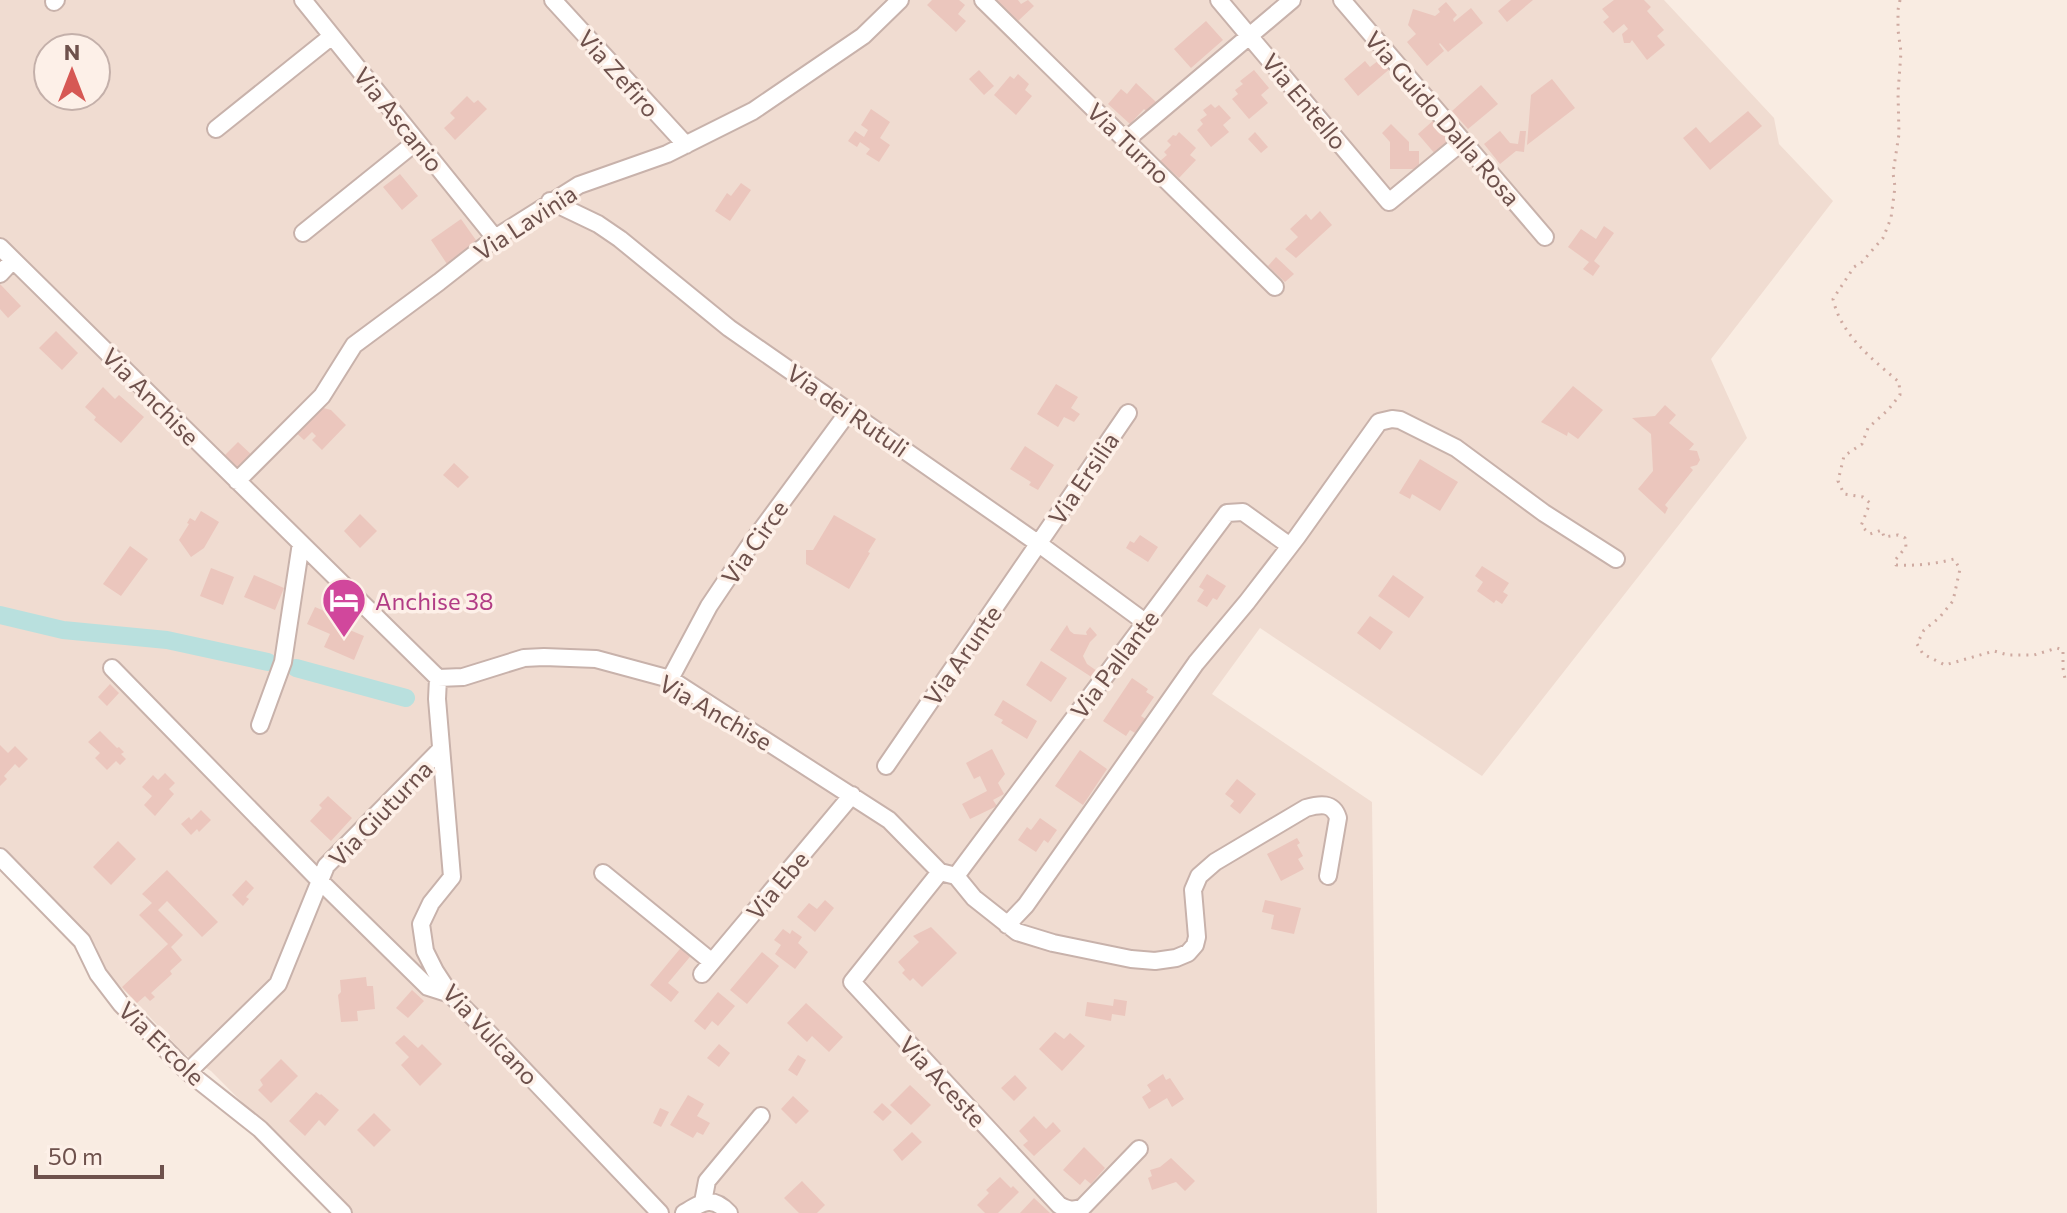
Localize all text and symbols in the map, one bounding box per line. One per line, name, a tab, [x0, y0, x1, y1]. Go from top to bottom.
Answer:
street label: Via Zefiro	[572, 23, 666, 123]
street label: Via Guido Dalla Rosa	[1359, 25, 1527, 211]
north arrow	[32, 32, 112, 112]
text: N	[64, 38, 80, 65]
street label: Via Entello	[1256, 47, 1354, 155]
street label: Via Ascanio	[348, 61, 450, 177]
street label: Via Turno	[1081, 96, 1177, 190]
street label: Via Lavinia	[468, 178, 582, 266]
street label: Via Anchise	[96, 341, 206, 451]
street label: Via dei Rutuli	[782, 357, 914, 463]
street label: Via Ersilia	[1042, 426, 1124, 530]
street label: Via Circe	[715, 494, 793, 590]
hotel icon: Anchise 38	[320, 576, 368, 639]
place label: Anchise 38	[375, 586, 494, 615]
street label: Via Arunte	[917, 599, 1007, 711]
street label: Via Pallante	[1064, 604, 1164, 724]
street label: Via Anchise	[654, 668, 778, 756]
street label: Via Giuturna	[322, 754, 438, 872]
street label: Via Ebe	[740, 845, 814, 925]
street label: Via Vulcano	[437, 978, 545, 1090]
street label: Via Ercole	[113, 995, 211, 1091]
street label: Via Aceste	[894, 1030, 992, 1132]
scale bar	[36, 1129, 162, 1179]
text: 50 m	[48, 1141, 103, 1170]

